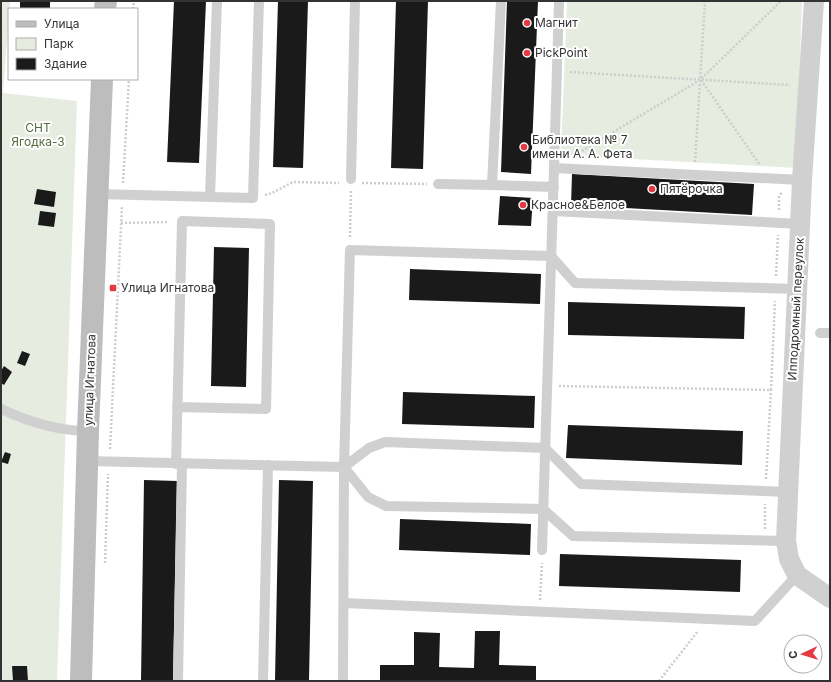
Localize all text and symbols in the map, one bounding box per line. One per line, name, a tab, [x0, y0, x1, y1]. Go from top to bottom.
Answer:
legend	[8, 8, 138, 80]
place label: Магнит	[535, 15, 578, 30]
text: Улица	[44, 16, 79, 31]
marker: Магнит	[522, 18, 532, 28]
text: Парк	[44, 36, 74, 51]
place label: PickPoint	[535, 45, 588, 60]
marker: PickPoint	[522, 48, 532, 58]
text: Здание	[44, 56, 87, 71]
park label: СНТ Ягодка-3	[11, 120, 65, 149]
place label: Библиотека № 7 имени А. А. Фета	[532, 132, 632, 161]
marker: Библиотека № 7 имени А. А. Фета	[519, 142, 529, 152]
place label: Пятёрочка	[660, 181, 723, 196]
marker: Пятёрочка	[647, 184, 657, 194]
place label: Красное&Белое	[531, 197, 625, 212]
marker: Красное&Белое	[518, 200, 528, 210]
street label: Ипподромный переулок	[784, 237, 807, 381]
place label: Улица Игнатова	[121, 280, 214, 295]
marker: Улица Игнатова	[108, 283, 118, 293]
street label: улица Игнатова	[80, 334, 99, 426]
north arrow	[783, 634, 823, 674]
text: С	[786, 650, 800, 659]

